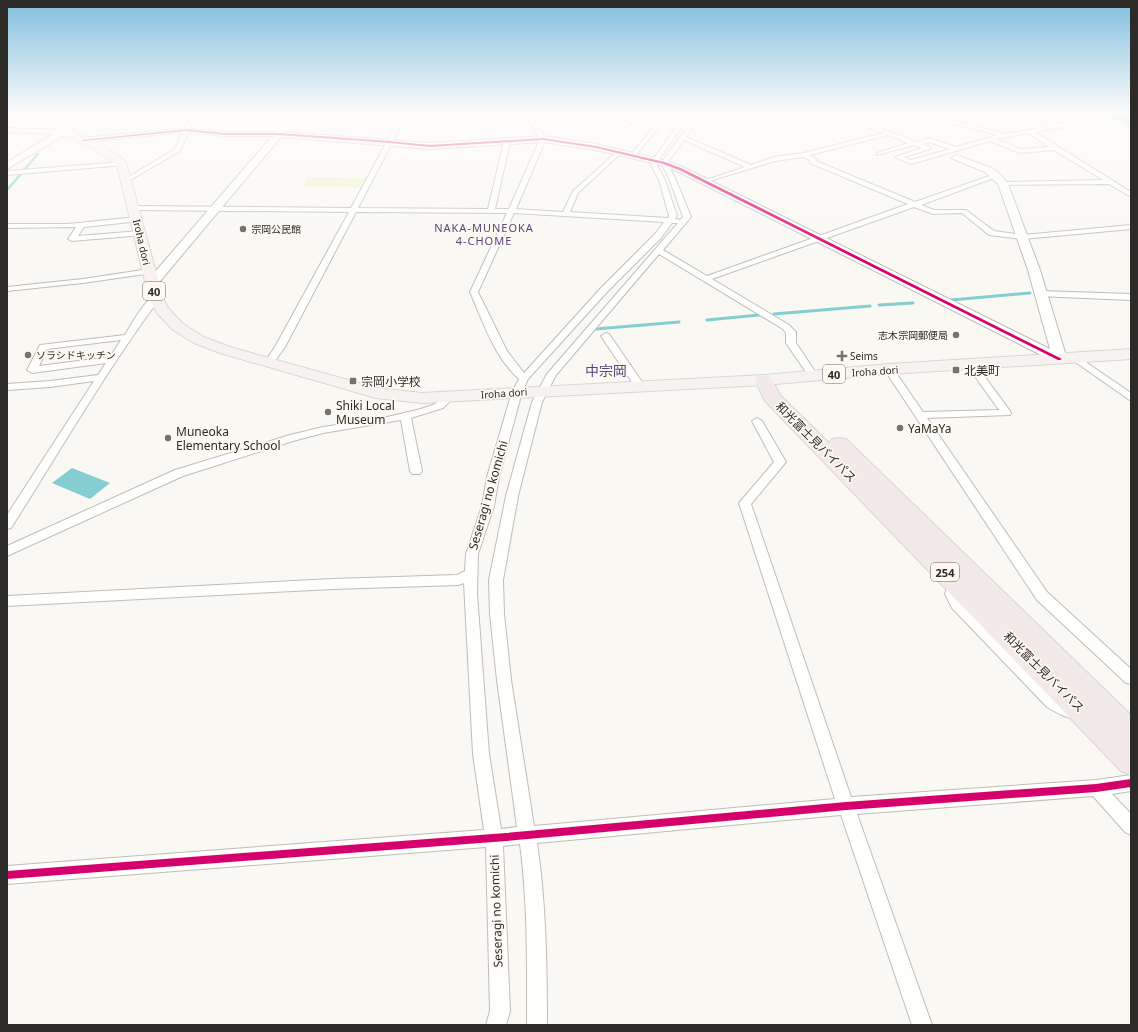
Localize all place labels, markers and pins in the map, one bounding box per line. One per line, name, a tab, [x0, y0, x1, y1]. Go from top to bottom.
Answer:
place label: 宗岡公民館	[251, 222, 301, 236]
marker: 宗岡公民館	[238, 224, 248, 234]
place label: 志木宗岡郵便局	[878, 328, 948, 342]
marker: 志木宗岡郵便局	[951, 330, 961, 340]
place label: ソラシドキッチン	[36, 348, 116, 362]
place label: Seims	[850, 349, 878, 363]
marker: ソラシドキッチン	[23, 350, 33, 360]
marker: Seims	[837, 351, 847, 361]
place label: 北美町	[964, 362, 1000, 379]
marker: 北美町	[951, 365, 961, 375]
place label: 宗岡小学校	[361, 373, 421, 390]
marker: 宗岡小学校	[348, 376, 358, 386]
place label: Shiki Local Museum	[336, 397, 395, 428]
marker: Shiki Local Museum	[323, 407, 333, 417]
place label: YaMaYa	[908, 420, 951, 437]
place label: Muneoka Elementary School	[176, 423, 281, 454]
marker: YaMaYa	[895, 423, 905, 433]
marker: Muneoka Elementary School	[163, 433, 173, 443]

